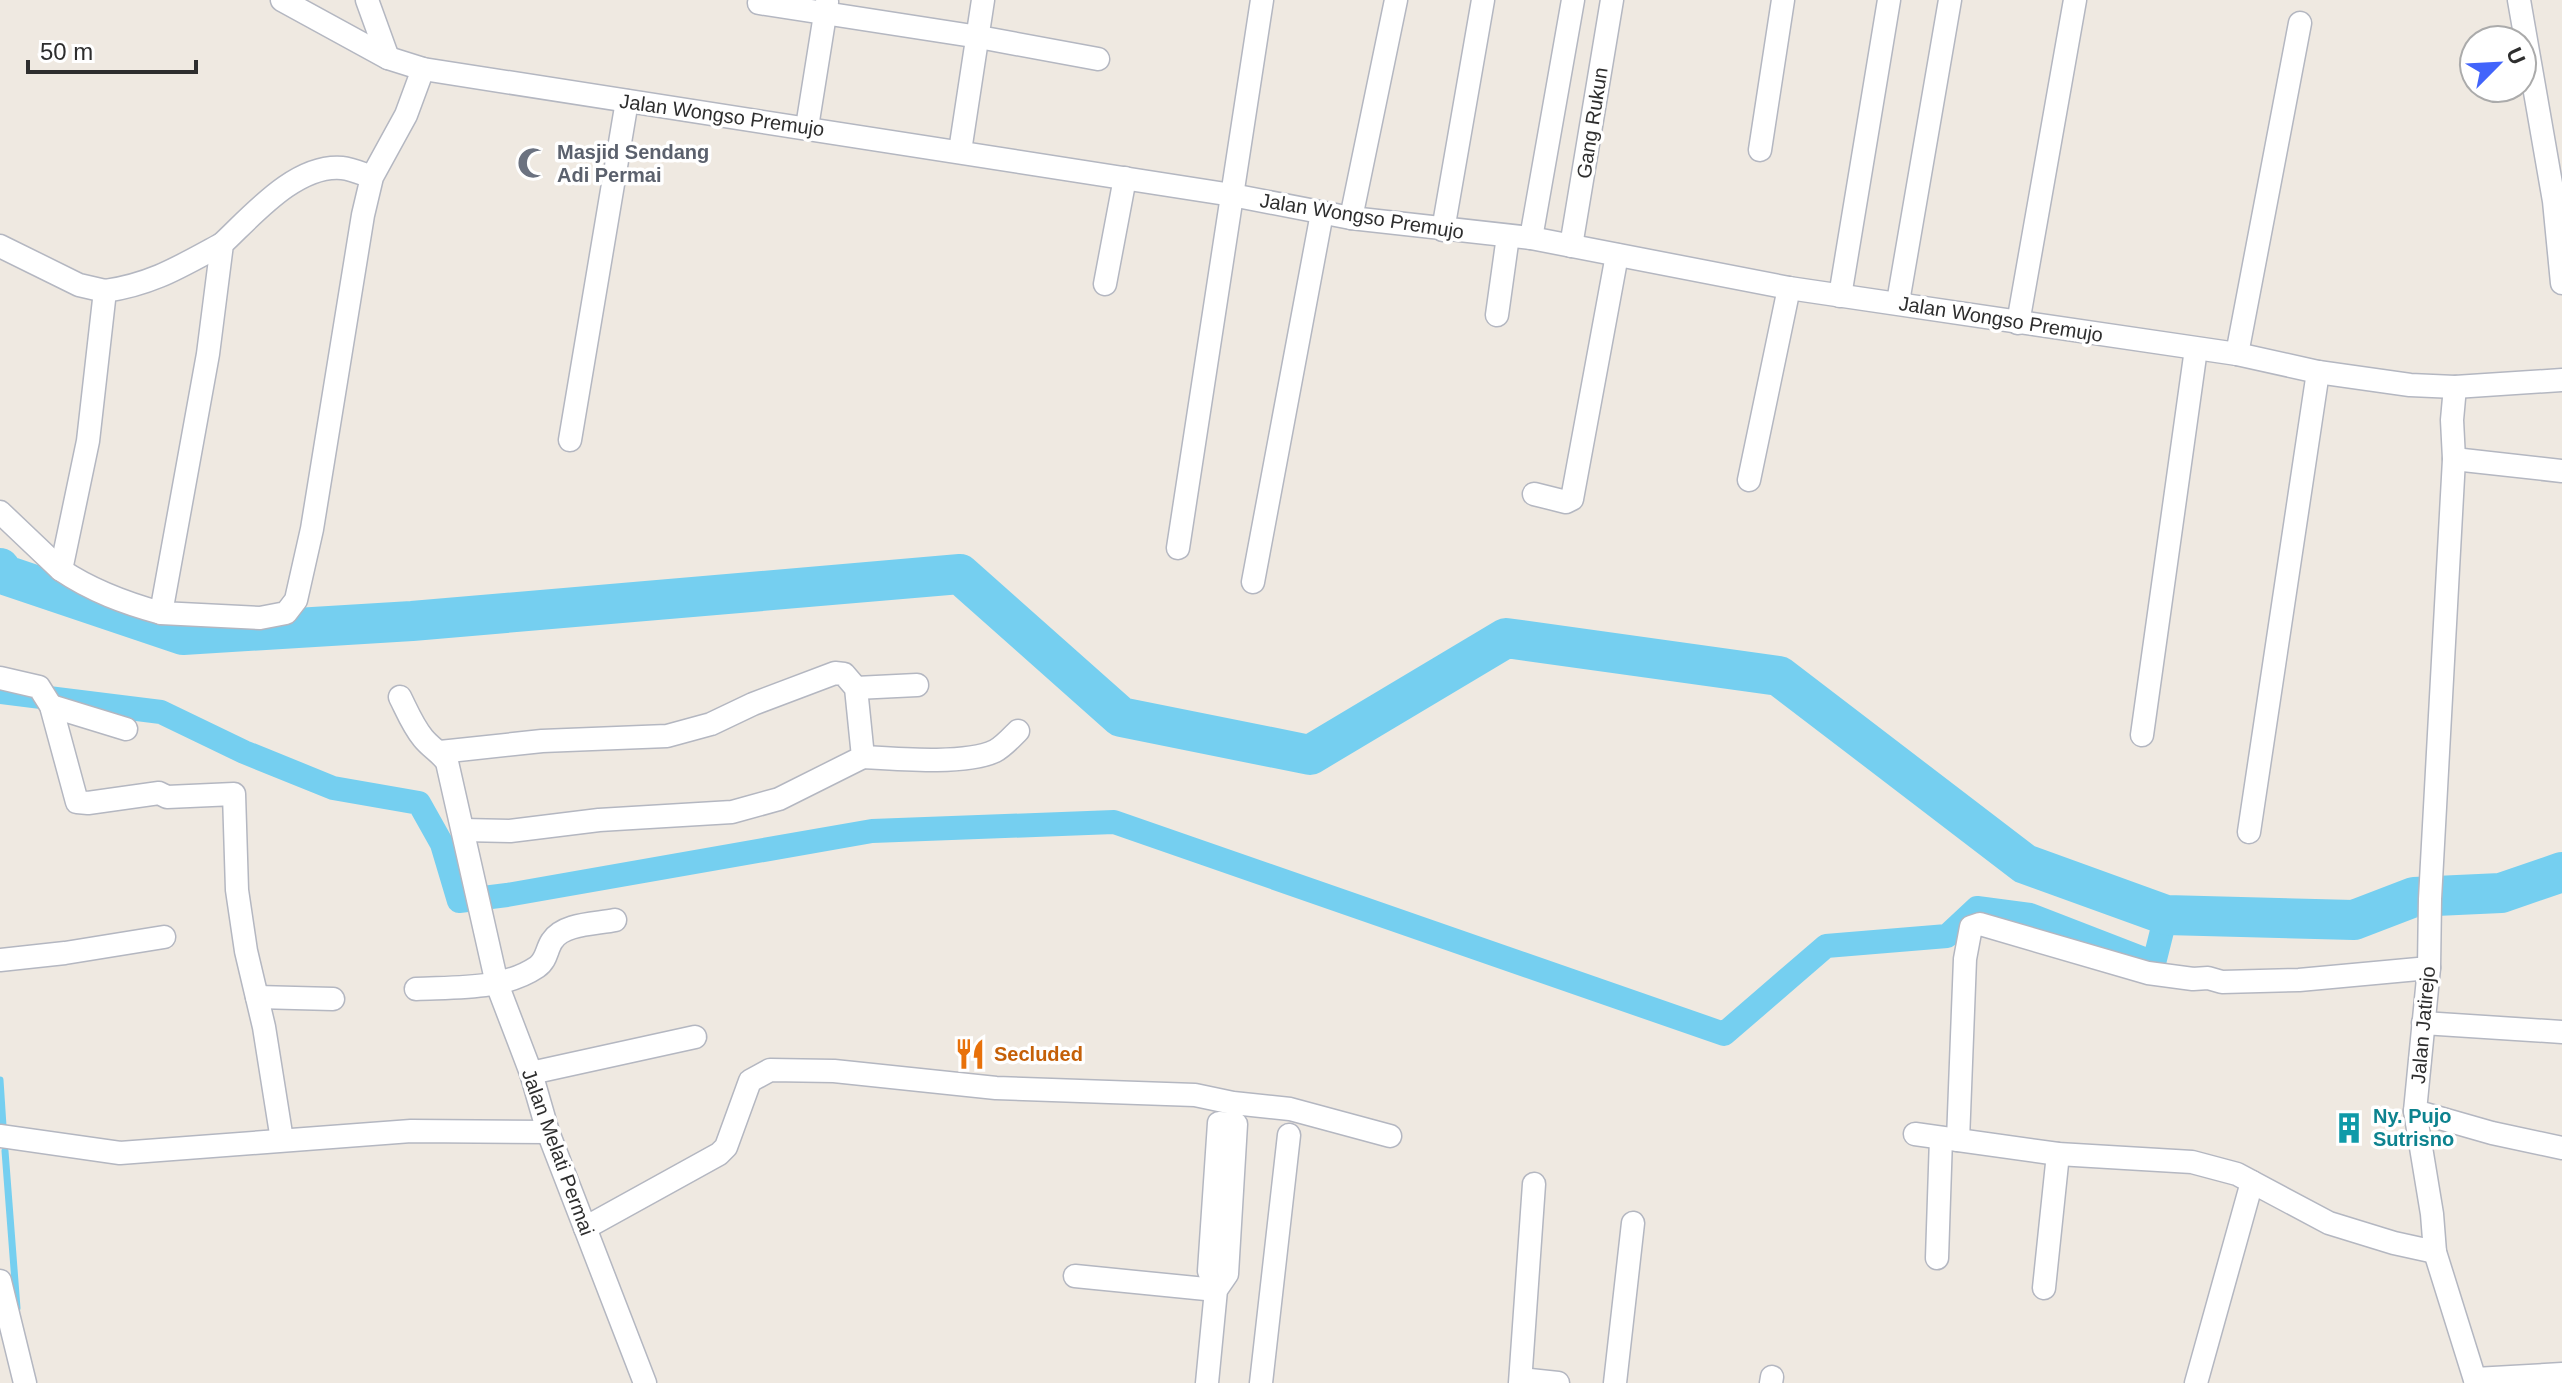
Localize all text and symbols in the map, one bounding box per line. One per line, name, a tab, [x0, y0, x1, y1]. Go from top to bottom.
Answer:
scale bar	[28, 24, 196, 74]
north arrow	[2458, 24, 2538, 104]
text: 50 m	[40, 38, 93, 65]
text: U	[2501, 44, 2530, 68]
street label: Gang Rukun	[1572, 66, 1612, 180]
street label: Jalan Wongso Premujo	[618, 90, 826, 140]
place label: Masjid Sendang Adi Permai	[557, 141, 709, 186]
mosque icon: Masjid Sendang Adi Permai	[516, 146, 550, 180]
street label: Jalan Wongso Premujo	[1258, 189, 1466, 243]
street label: Jalan Wongso Premujo	[1897, 292, 2105, 346]
street label: Jalan Jatirejo	[2407, 965, 2439, 1085]
restaurant icon: Secluded	[953, 1037, 987, 1071]
place label: Secluded	[994, 1043, 1083, 1065]
street label: Jalan Melati Permai	[518, 1066, 598, 1238]
place label: Ny. Pujo Sutrisno	[2373, 1105, 2454, 1150]
building icon: Ny. Pujo Sutrisno	[2332, 1111, 2366, 1145]

